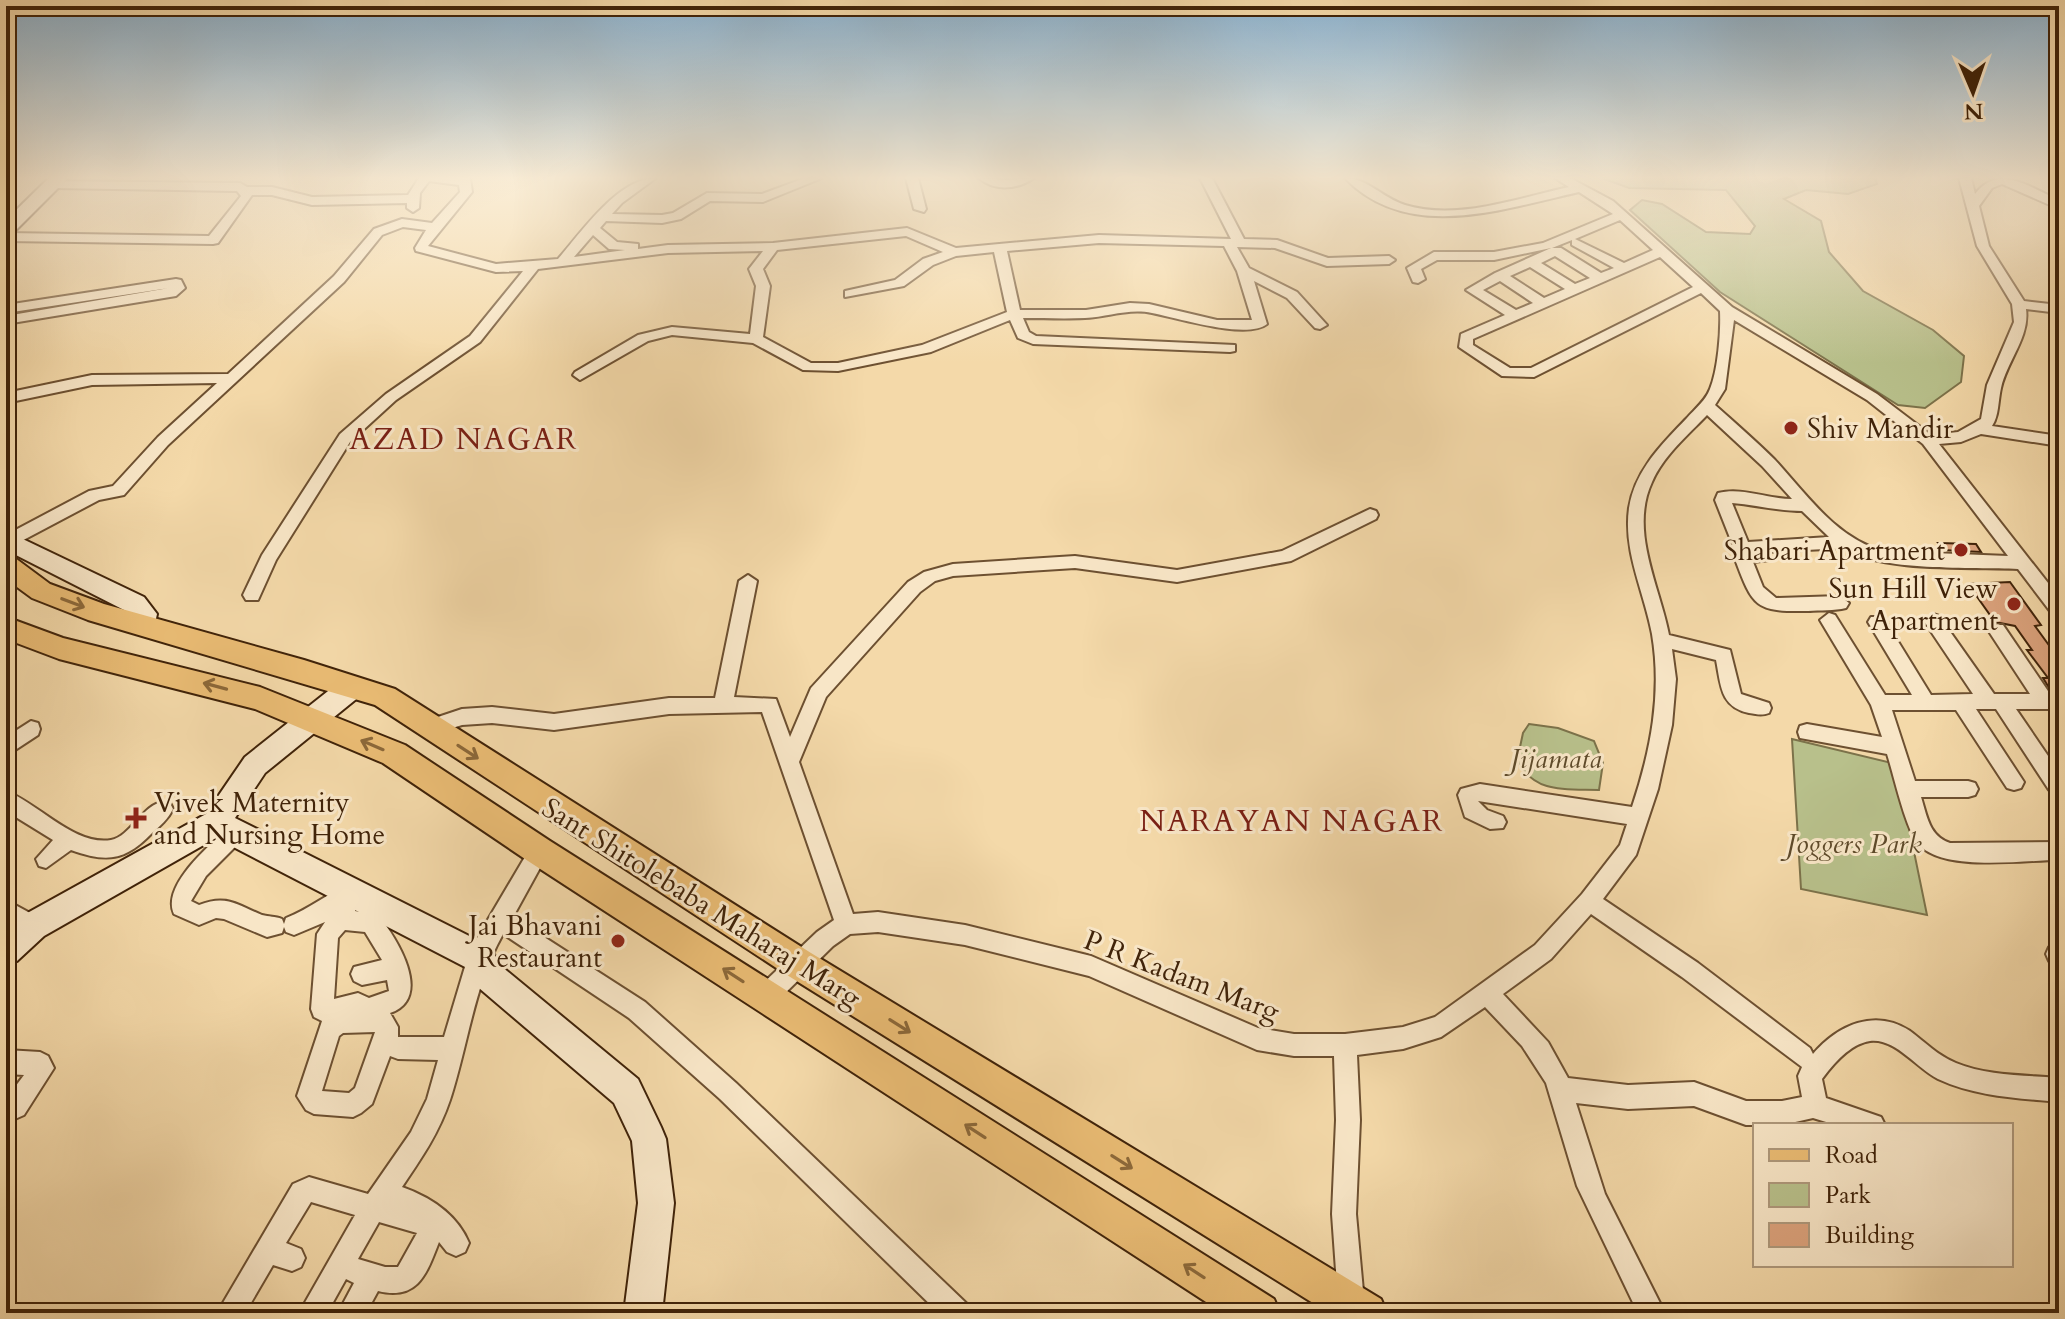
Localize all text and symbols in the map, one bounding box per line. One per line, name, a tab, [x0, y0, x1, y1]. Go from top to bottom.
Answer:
north arrow	[1933, 52, 2013, 132]
text: N	[1964, 96, 1984, 126]
place label: Shiv Mandir	[1807, 410, 1954, 448]
district label: AZAD NAGAR	[349, 419, 579, 460]
marker: Shiv Mandir	[1782, 419, 1800, 437]
place label: Shabari Apartment	[1724, 532, 1945, 570]
marker: Shabari Apartment	[1952, 541, 1970, 559]
place label: Sun Hill View Apartment	[1829, 570, 1999, 640]
marker: Sun Hill View Apartment	[2005, 595, 2023, 613]
one-way arrow	[60, 597, 85, 611]
one-way arrow	[202, 678, 228, 693]
one-way arrow	[360, 736, 385, 751]
park label: Jijamata	[1504, 740, 1602, 778]
one-way arrow	[456, 744, 478, 760]
place label: Vivek Maternity and Nursing Home	[154, 784, 385, 854]
street label: Sant Shitolebaba Maharaj Marg	[535, 789, 868, 1017]
district label: NARAYAN NAGAR	[1139, 801, 1445, 842]
marker: Vivek Maternity and Nursing Home	[125, 807, 147, 829]
park label: Joggers Park	[1780, 825, 1922, 863]
place label: Jai Bhavani Restaurant	[464, 907, 602, 977]
street label: P R Kadam Marg	[1078, 921, 1285, 1031]
marker: Jai Bhavani Restaurant	[609, 932, 627, 950]
one-way arrow	[722, 966, 745, 982]
one-way arrow	[888, 1018, 911, 1034]
one-way arrow	[964, 1122, 987, 1138]
legend	[1753, 1123, 2013, 1267]
text: Road	[1825, 1139, 1878, 1172]
one-way arrow	[1110, 1154, 1132, 1170]
text: Park	[1825, 1179, 1871, 1212]
text: Building	[1825, 1219, 1915, 1252]
one-way arrow	[1183, 1262, 1206, 1278]

